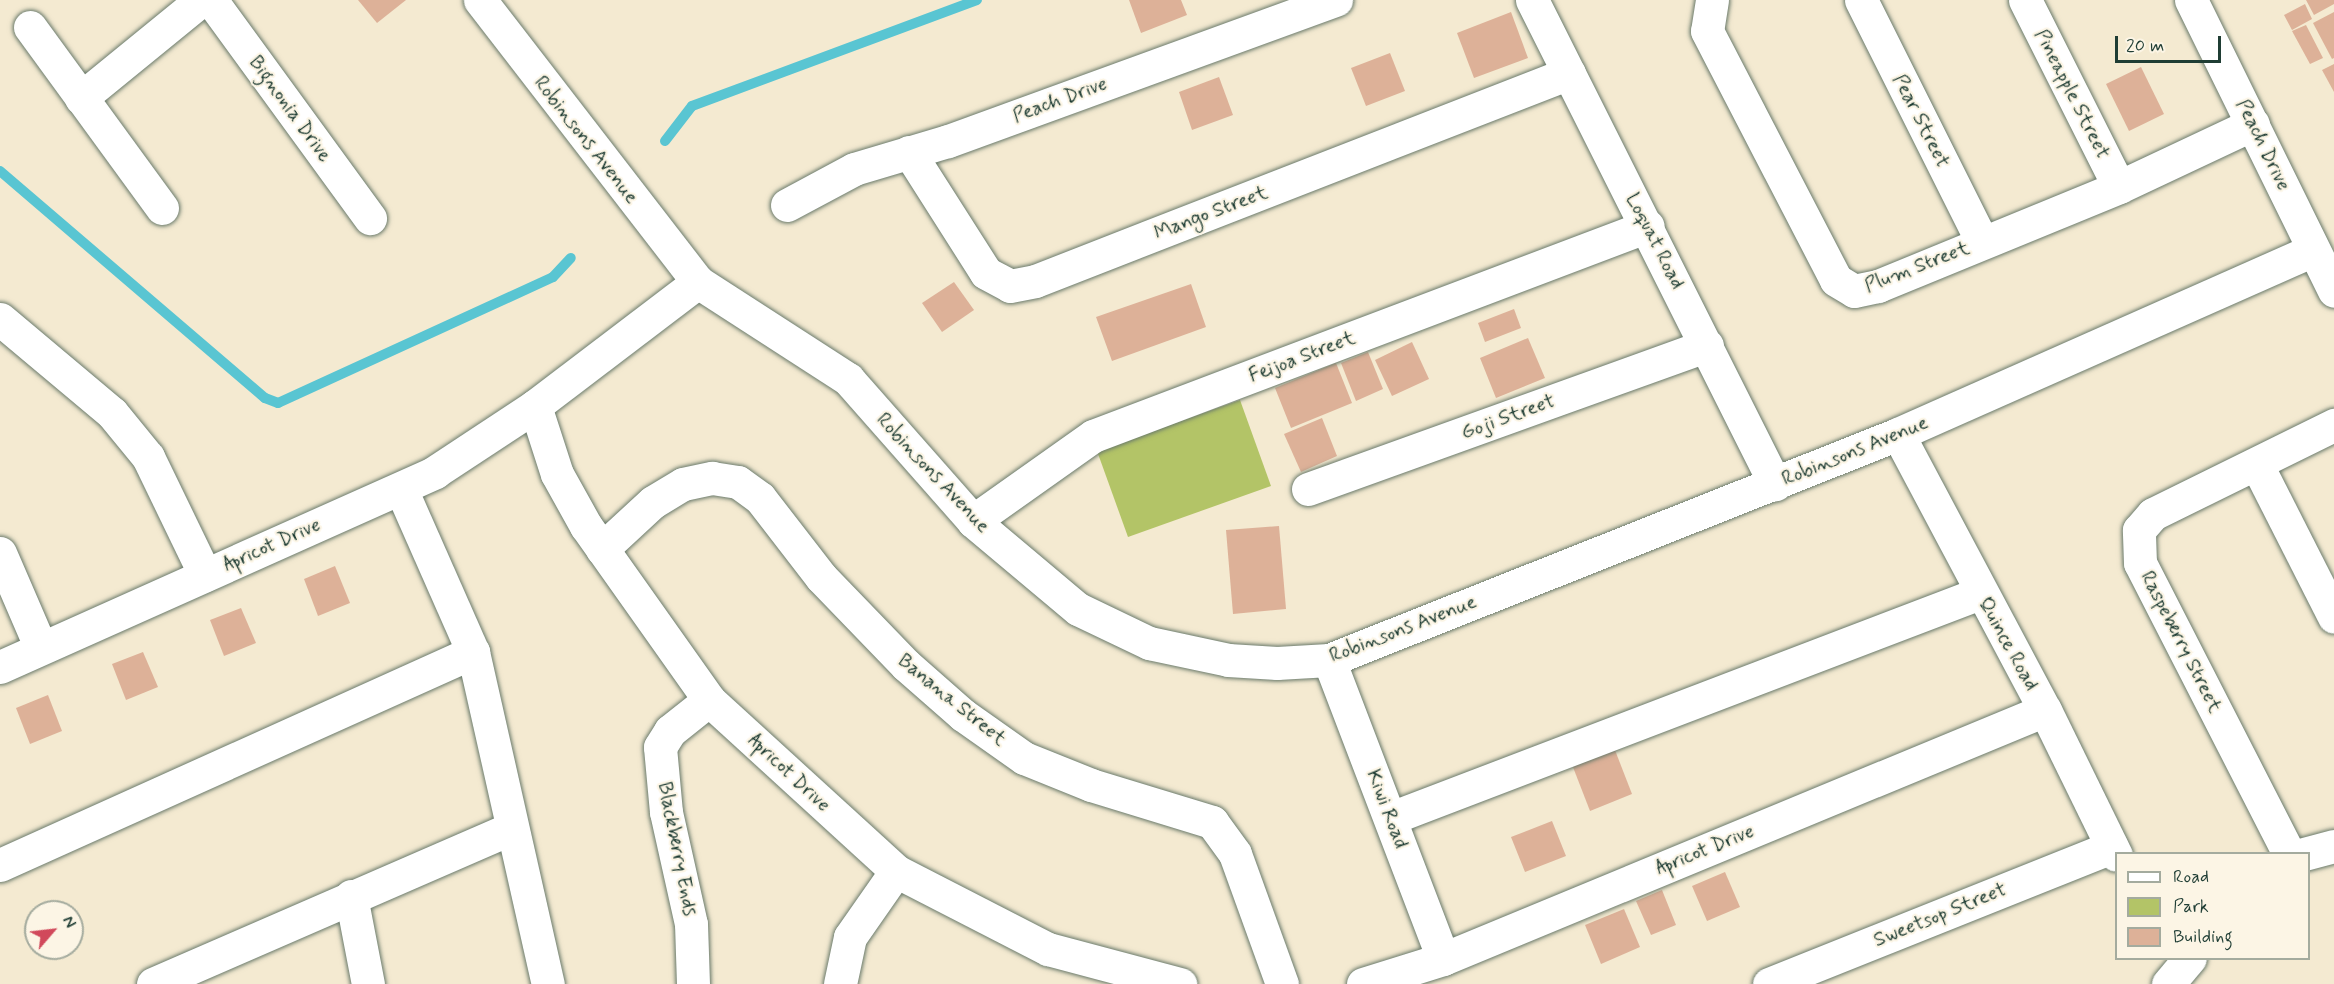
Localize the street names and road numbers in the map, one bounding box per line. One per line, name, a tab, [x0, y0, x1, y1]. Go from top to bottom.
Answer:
street label: Pineapple Street	[2029, 26, 2115, 162]
street label: Bignonia Drive	[244, 51, 336, 167]
street label: Robinsons Avenue	[529, 71, 643, 209]
street label: Pear Street	[1887, 71, 1955, 171]
street label: Peach Drive	[1009, 72, 1111, 128]
street label: Peach Drive	[2231, 95, 2295, 195]
street label: Mango Street	[1151, 180, 1271, 246]
street label: Loquat Road	[1621, 189, 1689, 293]
street label: Plum Street	[1861, 236, 1973, 298]
street label: Feijoa Street	[1245, 326, 1359, 388]
street label: Goji Street	[1458, 389, 1558, 445]
street label: Robinsons Avenue	[871, 408, 995, 538]
street label: Robinsons Avenue	[1778, 411, 1932, 491]
street label: Apricot Drive	[220, 513, 324, 577]
street label: Raspeberry Street	[2135, 567, 2227, 717]
street label: Robinsons Avenue	[1326, 590, 1480, 668]
street label: Quince Road	[1973, 593, 2043, 695]
street label: Banana Street	[893, 649, 1011, 751]
street label: Apricot Drive	[743, 729, 835, 817]
street label: Kiwi Road	[1361, 767, 1413, 851]
street label: Blackberry Ends	[652, 780, 702, 918]
street label: Apricot Drive	[1652, 819, 1758, 881]
street label: Sweetsop Street	[1871, 878, 2009, 952]

